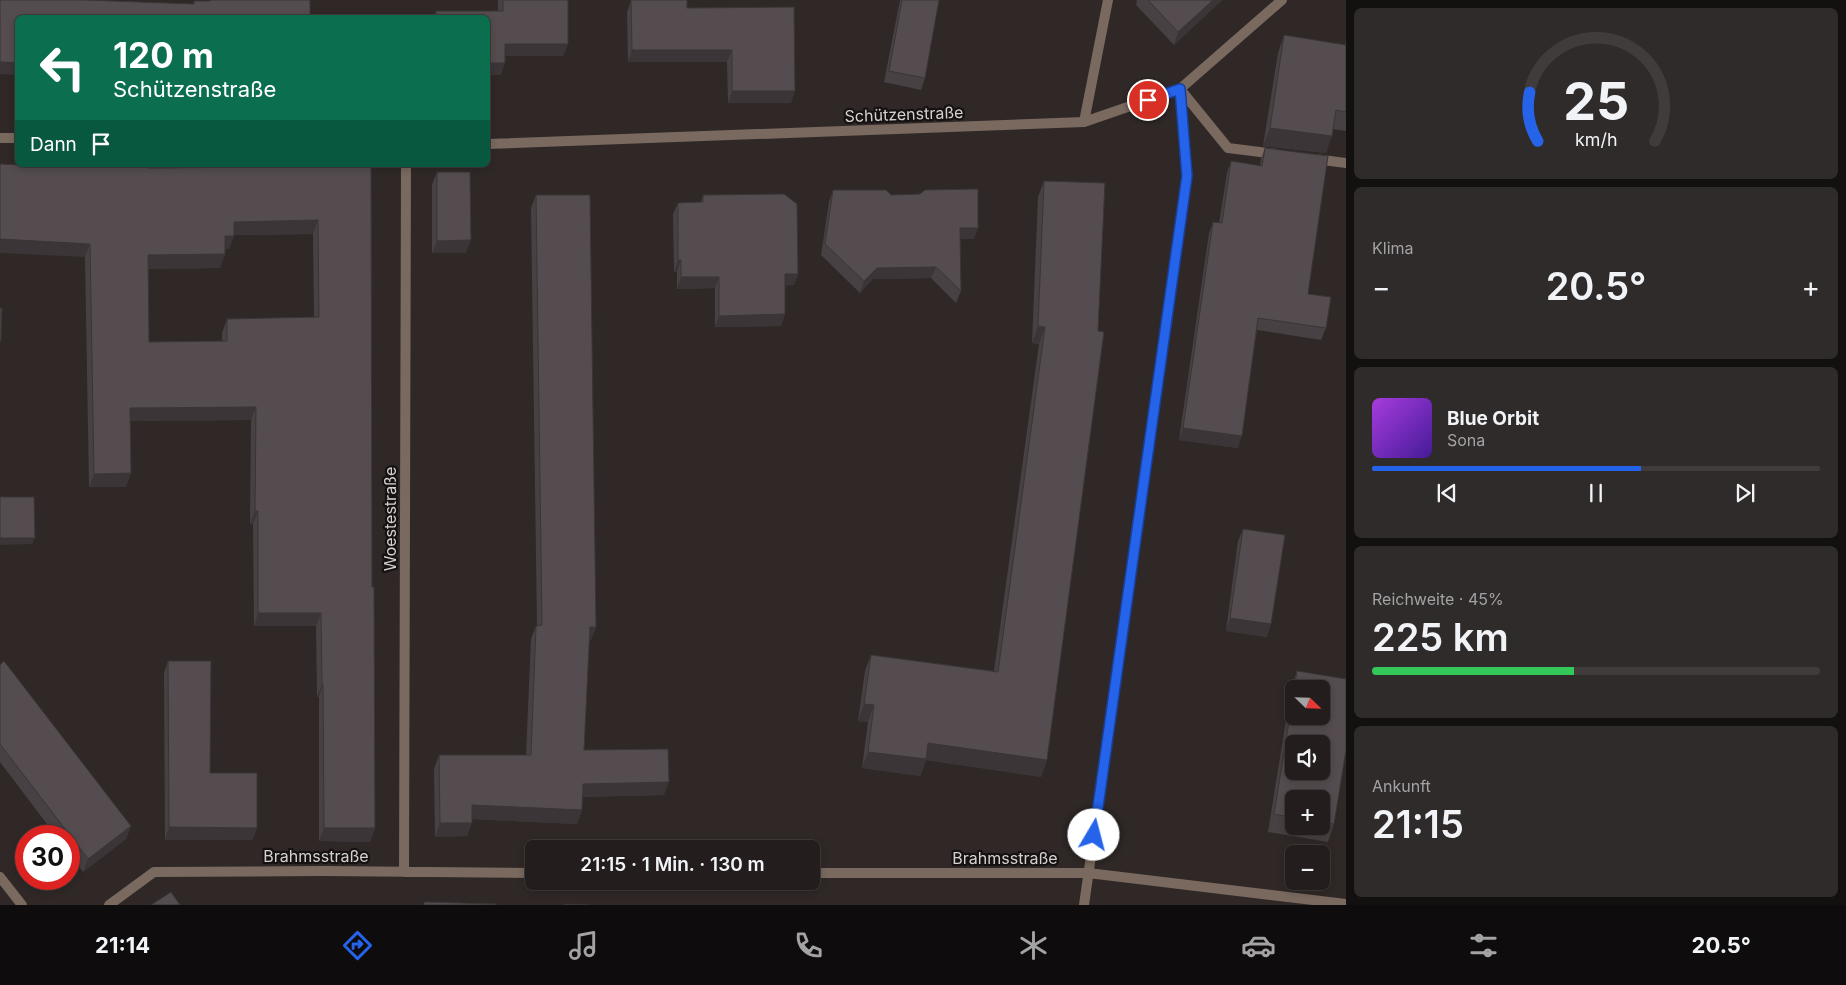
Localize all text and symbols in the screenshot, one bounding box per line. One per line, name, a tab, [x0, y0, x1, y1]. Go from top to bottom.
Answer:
text: 120 m	[113, 34, 214, 76]
icon: left	[30, 35, 95, 100]
text: 25	[1563, 70, 1629, 133]
text: Schützenstraße	[113, 76, 276, 102]
pin	[1127, 79, 1169, 121]
icon: arrive	[1134, 86, 1162, 114]
street label: Schützenstraße	[844, 102, 964, 126]
text: km/h	[1575, 129, 1617, 150]
icon: arrive	[87, 130, 115, 158]
text: Dann	[30, 133, 77, 156]
text: Klima	[1372, 238, 1414, 258]
text: 20.5°	[1546, 263, 1646, 309]
text: −	[1372, 270, 1391, 304]
text: +	[1801, 270, 1820, 304]
text: Blue Orbit	[1447, 407, 1539, 430]
text: Sona	[1447, 430, 1485, 450]
street label: Woestestraße	[380, 467, 400, 571]
icon: previous	[1433, 479, 1461, 507]
icon: pause	[1582, 479, 1610, 507]
icon: next	[1731, 479, 1759, 507]
text: Reichweite · 45%	[1372, 589, 1504, 609]
text: 225 km	[1372, 614, 1509, 660]
north arrow	[1285, 680, 1330, 725]
map controls	[1285, 680, 1330, 890]
button: sound	[1285, 735, 1330, 780]
text: Ankunft	[1372, 776, 1431, 796]
button: +	[1285, 790, 1330, 835]
text: 21:15	[1372, 801, 1464, 847]
position arrow	[1067, 808, 1119, 860]
speed limit sign: 30	[15, 825, 80, 890]
button: −	[1285, 845, 1330, 890]
street label: Brahmsstraße	[263, 846, 369, 866]
street label: Brahmsstraße	[952, 848, 1058, 868]
text: 21:15 · 1 Min. · 130 m	[580, 853, 765, 876]
icon: directions	[340, 928, 375, 963]
icon: music	[566, 928, 601, 963]
icon: phone	[791, 928, 826, 963]
icon: climate	[1016, 928, 1051, 963]
icon: car	[1241, 928, 1276, 963]
icon: filters	[1466, 928, 1501, 963]
text: 21:14	[95, 932, 150, 958]
text: 20.5°	[1692, 932, 1751, 958]

